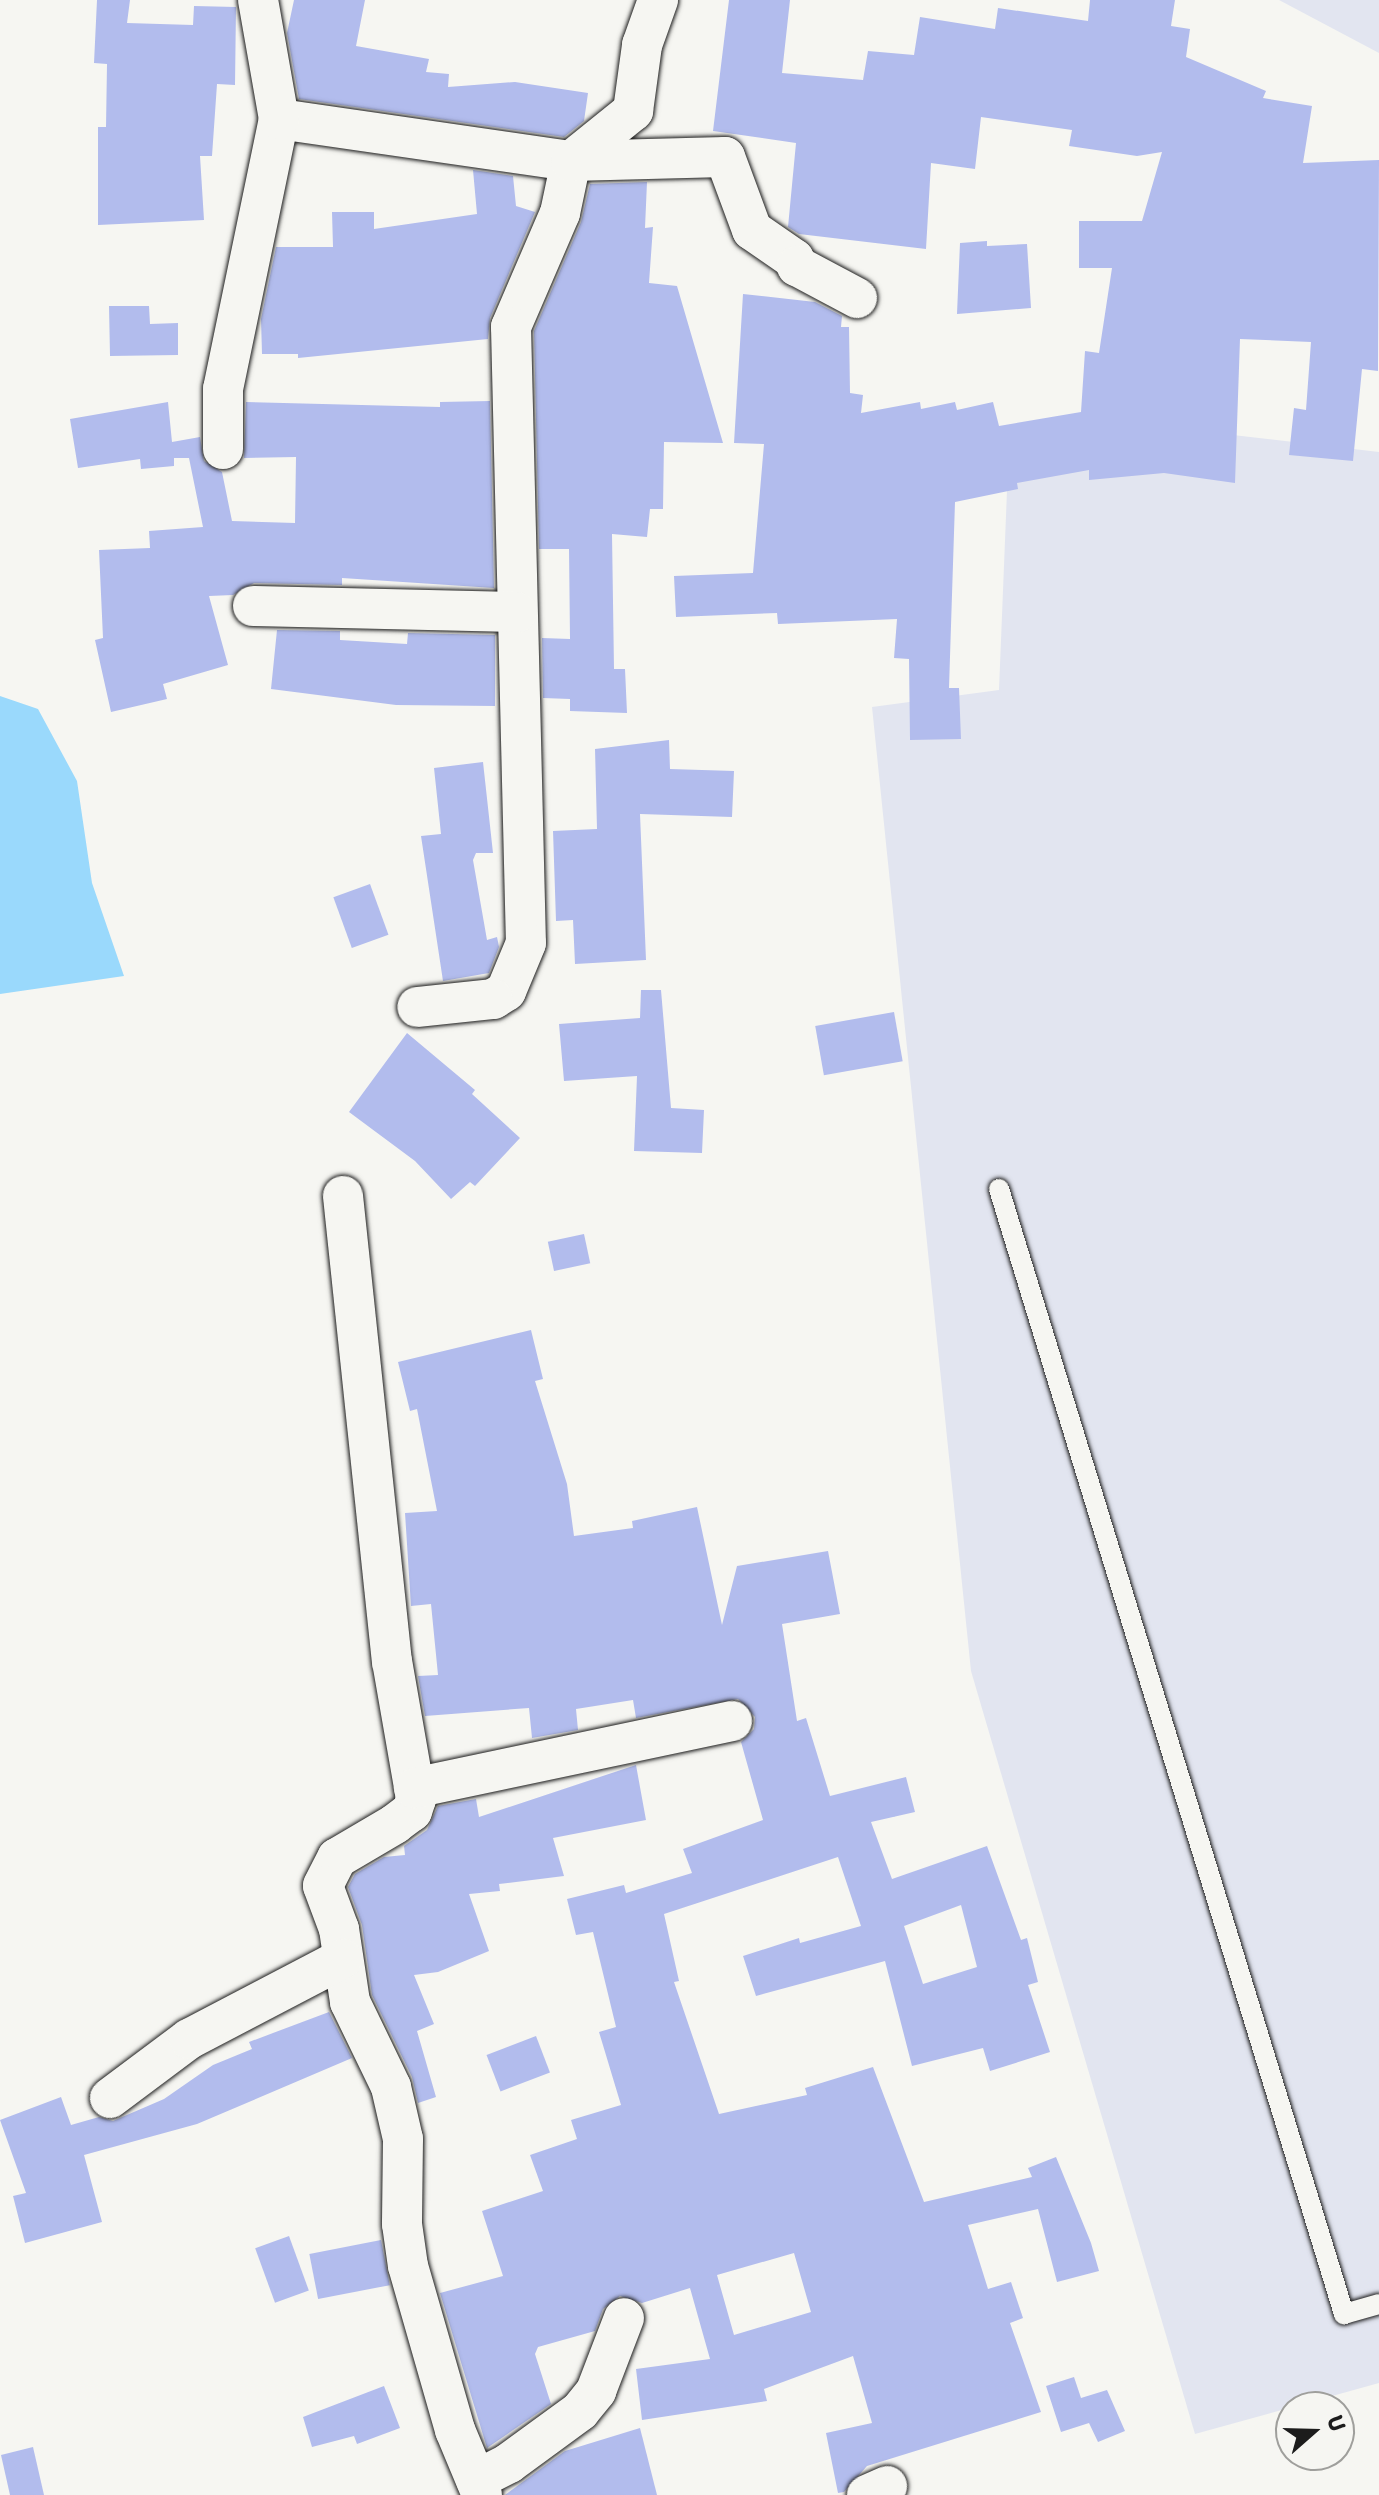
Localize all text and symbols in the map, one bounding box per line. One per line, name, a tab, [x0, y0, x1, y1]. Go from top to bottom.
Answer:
north arrow	[1275, 2391, 1355, 2471]
text: U	[1320, 2411, 1352, 2435]

